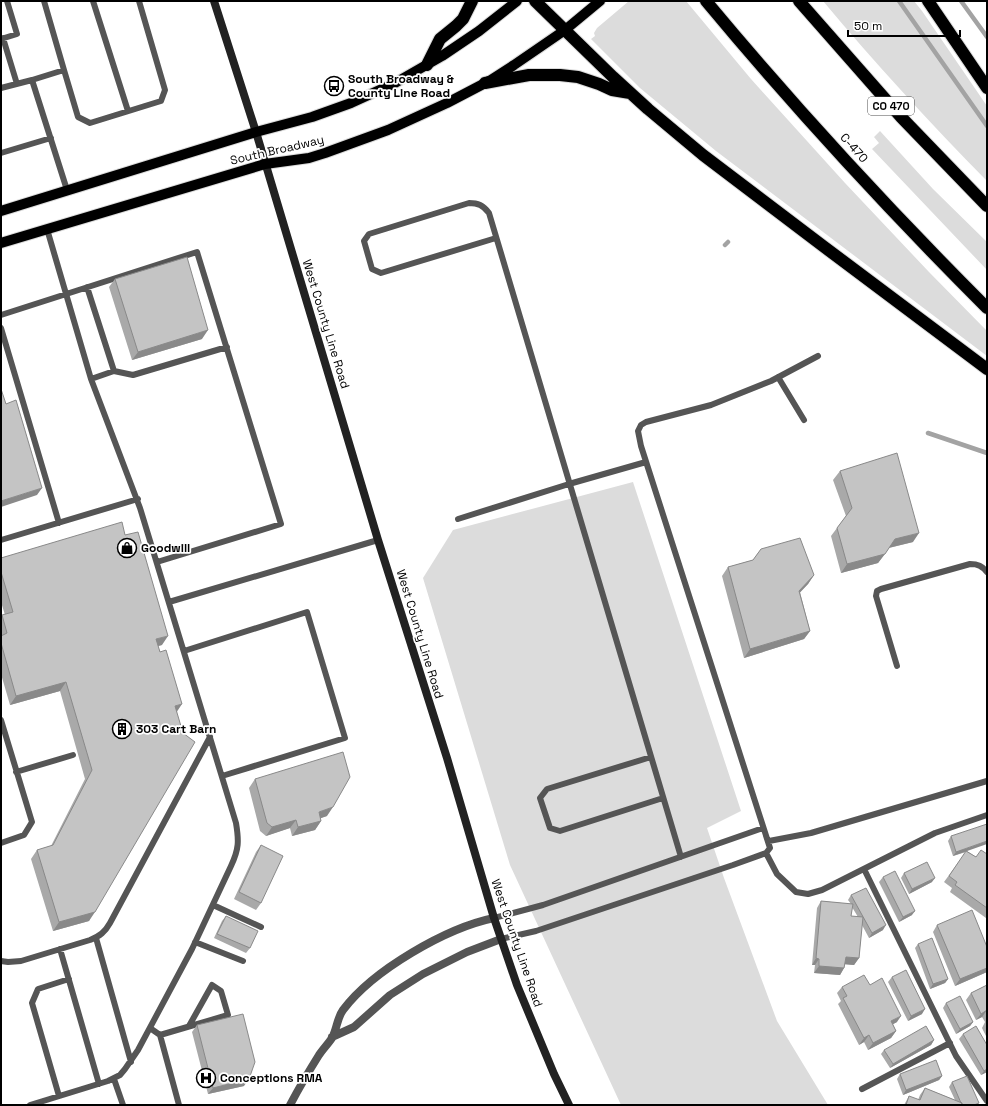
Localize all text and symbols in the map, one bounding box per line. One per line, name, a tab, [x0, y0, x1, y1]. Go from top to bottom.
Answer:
scale bar	[848, 12, 960, 38]
text: 50 m	[854, 18, 882, 34]
place label: South Broadway & County Line Road	[348, 71, 454, 101]
bus stop icon: South Broadway & County Line Road	[323, 75, 345, 97]
road number: CO 470	[868, 97, 914, 115]
street label: C-470	[836, 130, 872, 166]
street label: South Broadway	[229, 131, 325, 169]
street label: West County Line Road	[299, 257, 353, 391]
shop icon: Goodwill	[116, 537, 138, 559]
place label: Goodwill	[141, 540, 190, 556]
street label: West County Line Road	[393, 567, 447, 701]
building icon: 303 Cart Barn	[111, 718, 133, 740]
place label: 303 Cart Barn	[136, 721, 216, 737]
street label: West County Line Road	[488, 877, 546, 1009]
hospital icon: Conceptions RMA	[195, 1067, 217, 1089]
place label: Conceptions RMA	[220, 1070, 323, 1086]

